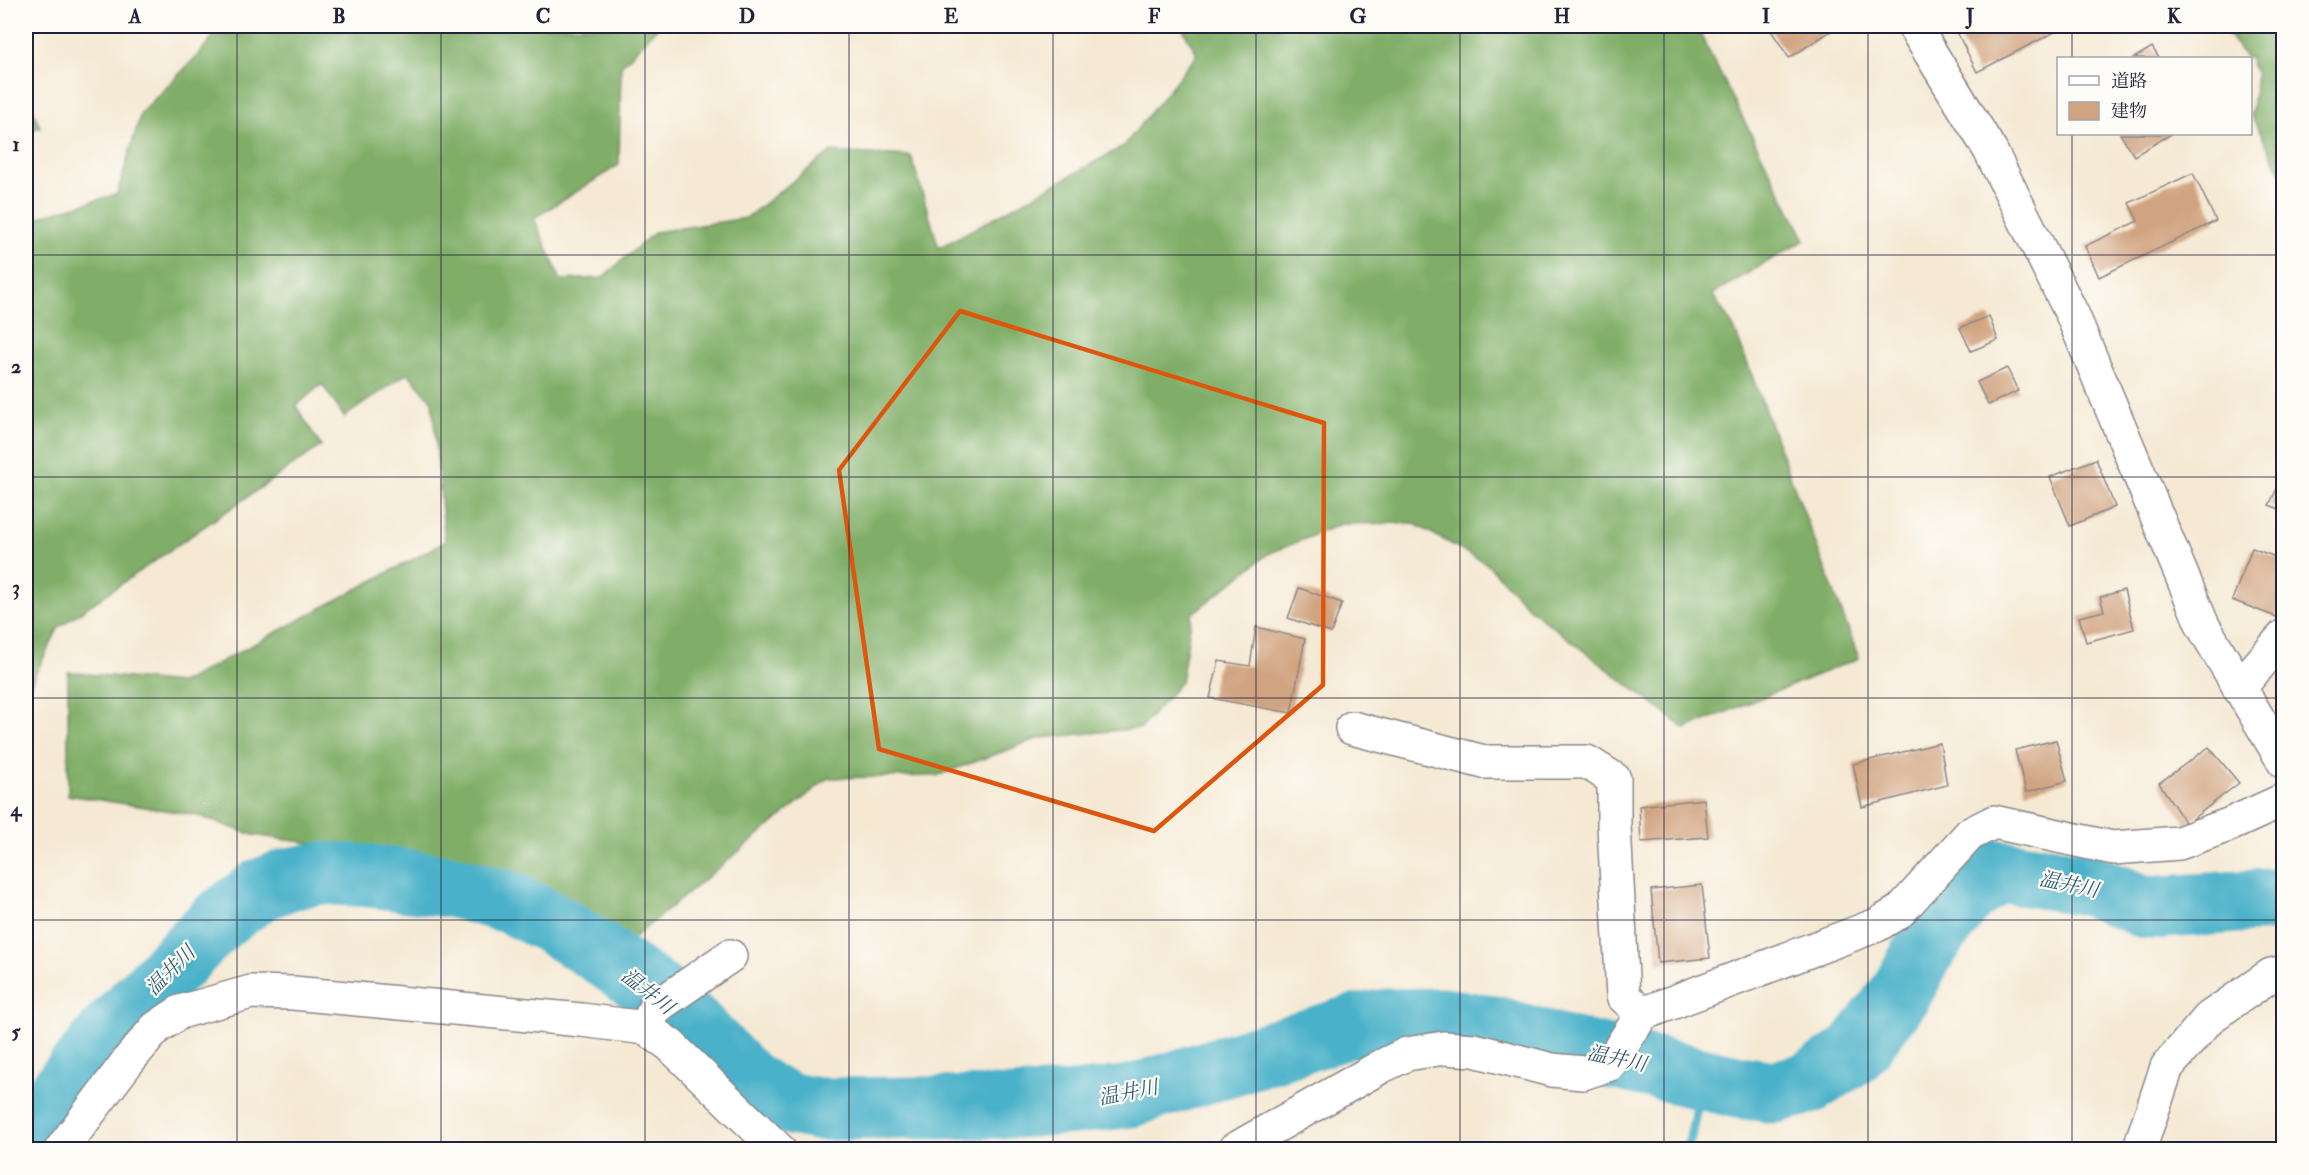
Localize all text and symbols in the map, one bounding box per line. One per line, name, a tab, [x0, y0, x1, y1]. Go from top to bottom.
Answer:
text: A	[128, 4, 142, 29]
text: B	[332, 4, 346, 29]
text: C	[536, 4, 550, 29]
text: D	[739, 4, 755, 29]
text: E	[944, 4, 959, 29]
text: F	[1148, 4, 1161, 29]
text: G	[1350, 4, 1367, 29]
text: H	[1554, 4, 1570, 29]
text: I	[1762, 4, 1770, 29]
text: J	[1965, 4, 1974, 29]
text: K	[2167, 4, 2182, 29]
legend	[2057, 57, 2252, 135]
text: 道路	[2111, 70, 2147, 93]
text: 建物	[2111, 100, 2147, 123]
text: 1	[12, 132, 20, 157]
text: 2	[11, 354, 21, 379]
text: 3	[12, 575, 20, 600]
text: 4	[10, 797, 23, 822]
water label: 温井川	[2037, 866, 2103, 903]
water label: 温井川	[140, 939, 202, 1000]
water label: 温井川	[616, 963, 681, 1021]
text: 5	[12, 1019, 22, 1044]
water label: 温井川	[1585, 1040, 1651, 1077]
water label: 温井川	[1096, 1074, 1162, 1110]

